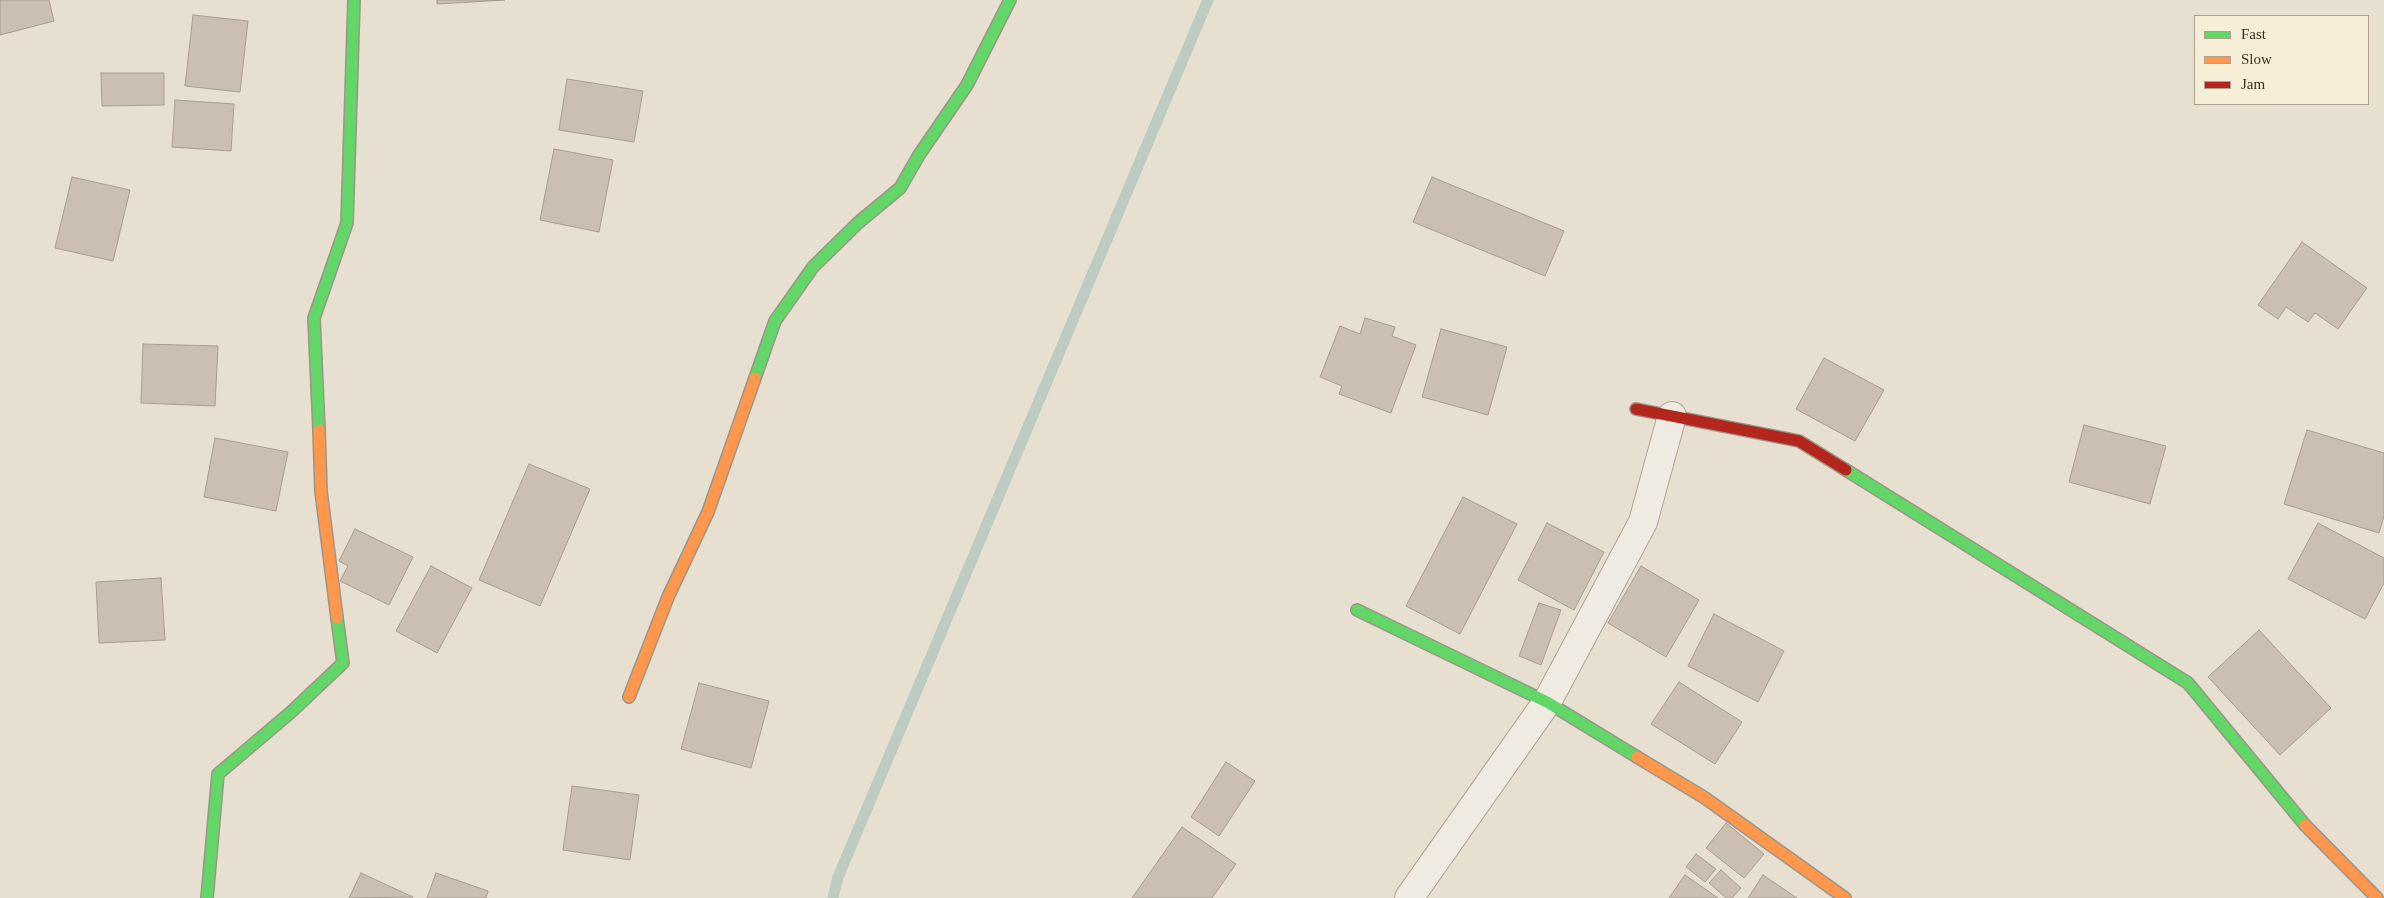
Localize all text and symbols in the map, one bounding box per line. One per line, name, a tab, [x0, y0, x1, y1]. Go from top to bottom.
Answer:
legend	[2194, 15, 2369, 105]
text: Fast	[2241, 26, 2266, 42]
text: Slow	[2241, 51, 2272, 67]
text: Jam	[2241, 76, 2265, 92]

